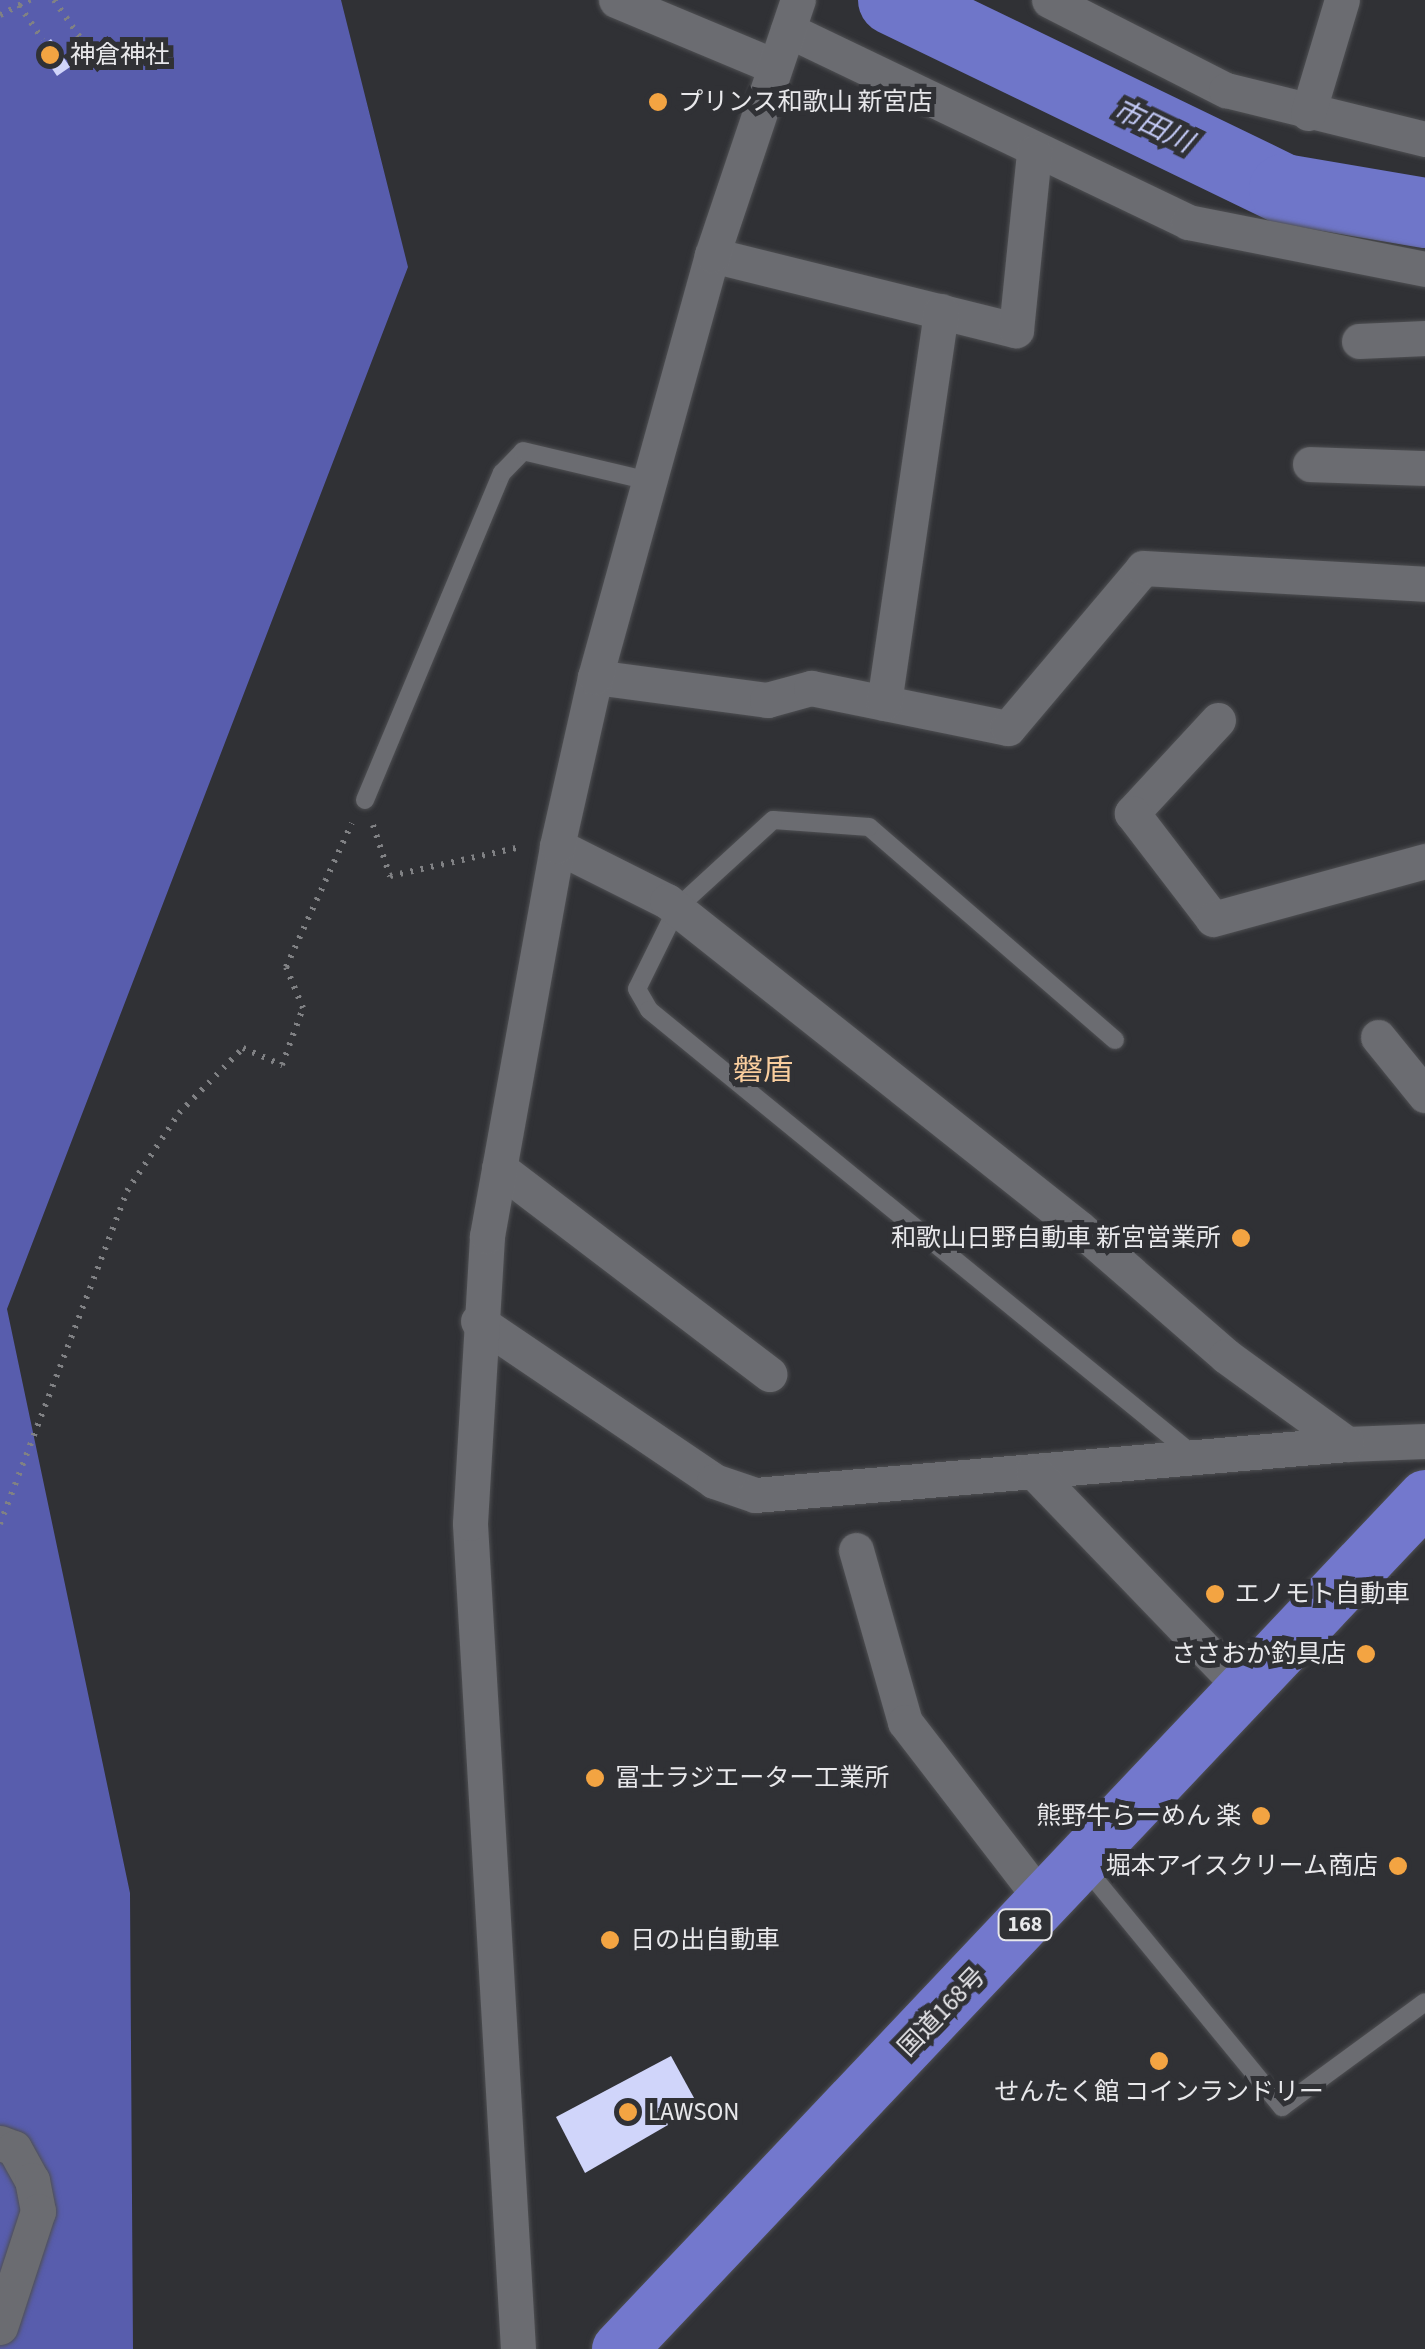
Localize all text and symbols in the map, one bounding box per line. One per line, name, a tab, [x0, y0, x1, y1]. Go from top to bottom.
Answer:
place label: 神倉神社	[70, 40, 170, 70]
marker: 神倉神社	[39, 44, 61, 66]
place label: プリンス和歌山 新宮店	[678, 87, 933, 117]
marker: プリンス和歌山 新宮店	[647, 91, 669, 113]
water label: 市田川	[1108, 92, 1198, 160]
district label: 磐盾	[733, 1053, 793, 1089]
place label: 和歌山日野自動車 新宮営業所	[891, 1223, 1221, 1253]
marker: 和歌山日野自動車 新宮営業所	[1230, 1227, 1252, 1249]
place label: エノモト自動車	[1235, 1579, 1410, 1609]
marker: エノモト自動車	[1204, 1583, 1226, 1605]
place label: ささおか釣具店	[1171, 1639, 1346, 1669]
marker: ささおか釣具店	[1355, 1643, 1377, 1665]
place label: 冨士ラジエーター工業所	[615, 1763, 890, 1793]
marker: 冨士ラジエーター工業所	[584, 1767, 606, 1789]
place label: 熊野牛らーめん 楽	[1036, 1801, 1241, 1831]
marker: 熊野牛らーめん 楽	[1250, 1805, 1272, 1827]
place label: 堀本アイスクリーム商店	[1103, 1851, 1378, 1881]
marker: 堀本アイスクリーム商店	[1387, 1855, 1409, 1877]
road number: 168	[998, 1908, 1052, 1942]
place label: 日の出自動車	[630, 1925, 780, 1955]
marker: 日の出自動車	[599, 1929, 621, 1951]
street label: 国道168号	[892, 1961, 992, 2063]
marker: せんたく館 コインランドリー	[1148, 2050, 1170, 2072]
place label: せんたく館 コインランドリー	[994, 2077, 1324, 2107]
place label: LAWSON	[648, 2097, 739, 2127]
marker: LAWSON	[617, 2101, 639, 2123]

